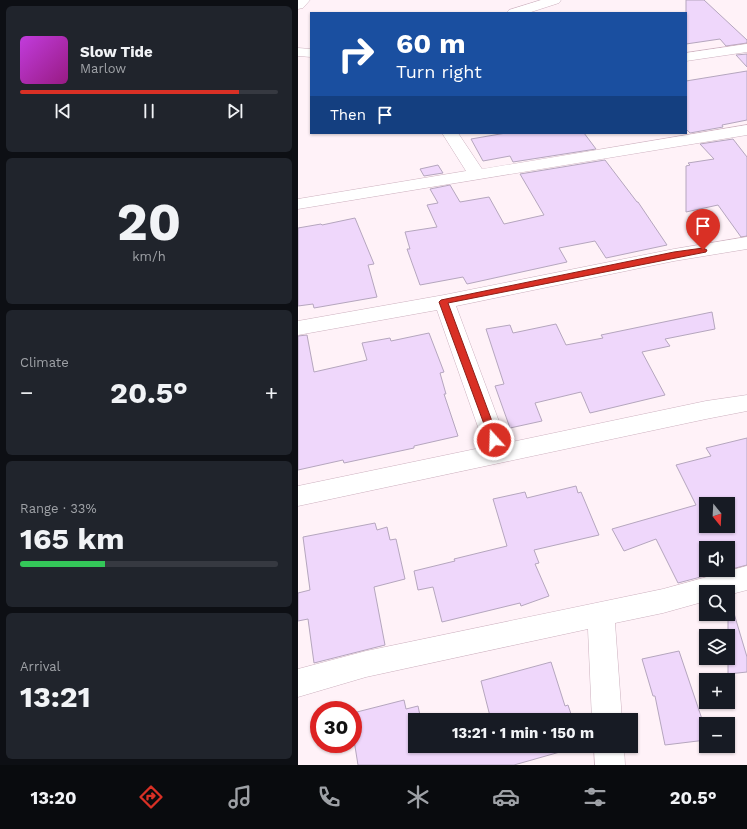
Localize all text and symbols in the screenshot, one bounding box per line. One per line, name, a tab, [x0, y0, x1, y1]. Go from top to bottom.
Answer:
text: 60 m	[396, 27, 466, 60]
icon: right	[330, 28, 382, 80]
text: Slow Tide	[80, 43, 153, 61]
text: Marlow	[80, 61, 126, 76]
text: Turn right	[396, 61, 482, 82]
icon: previous	[52, 100, 74, 122]
icon: pause	[138, 100, 160, 122]
icon: next	[224, 100, 246, 122]
icon: arrive	[374, 104, 396, 126]
text: Then	[330, 106, 366, 124]
text: 20	[117, 192, 181, 253]
pin	[686, 209, 720, 250]
icon: arrive	[692, 215, 714, 237]
text: km/h	[132, 249, 166, 264]
text: Climate	[20, 355, 69, 370]
text: 20.5°	[110, 375, 188, 410]
text: −	[20, 380, 33, 405]
text: +	[265, 380, 278, 405]
position arrow	[473, 419, 515, 461]
north arrow	[699, 497, 735, 533]
map controls	[699, 497, 735, 753]
text: Range · 33%	[20, 501, 97, 516]
text: 165 km	[20, 521, 124, 556]
button: sound	[699, 541, 735, 577]
button: search	[699, 585, 735, 621]
button: layers	[699, 629, 735, 665]
text: Arrival	[20, 659, 61, 674]
button: +	[699, 673, 735, 709]
text: 13:21	[20, 679, 91, 714]
speed limit sign: 30	[310, 701, 362, 753]
button: −	[699, 717, 735, 753]
text: 13:21 · 1 min · 150 m	[452, 724, 594, 742]
icon: directions	[137, 783, 165, 811]
icon: music	[226, 783, 254, 811]
icon: phone	[315, 783, 343, 811]
icon: climate	[404, 783, 432, 811]
icon: car	[492, 783, 520, 811]
icon: filters	[581, 783, 609, 811]
text: 13:20	[30, 787, 77, 808]
text: 20.5°	[670, 787, 717, 808]

